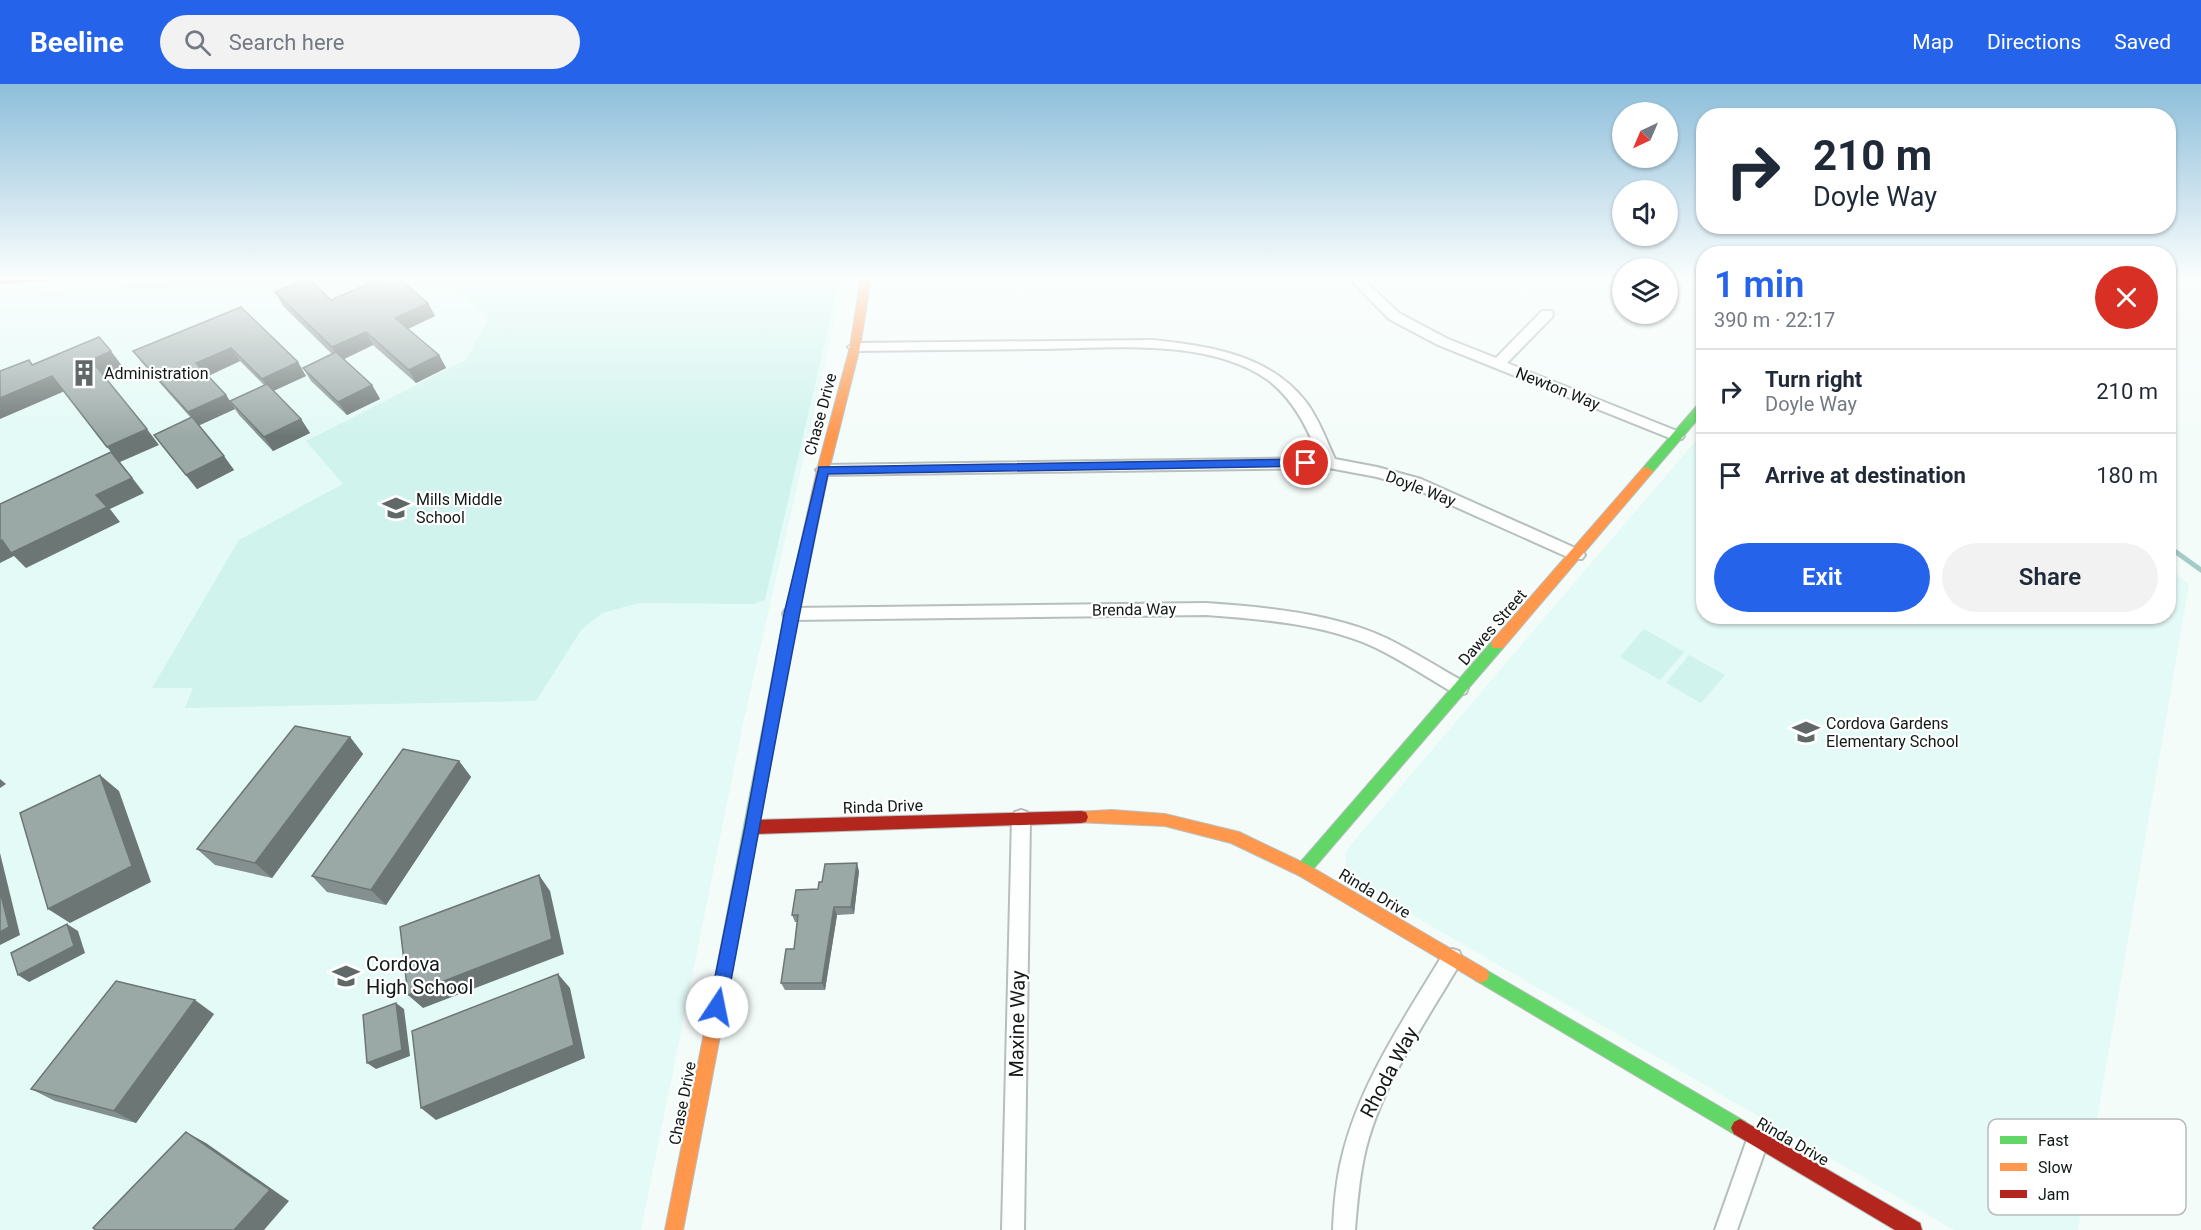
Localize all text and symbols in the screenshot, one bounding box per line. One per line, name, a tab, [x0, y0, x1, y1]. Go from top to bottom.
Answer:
search box	[160, 15, 580, 69]
text: Beeline	[30, 26, 124, 59]
icon: search	[181, 26, 214, 59]
text: Search here	[229, 30, 345, 55]
text: Map	[1912, 30, 1954, 54]
text: Directions	[1987, 30, 2081, 54]
text: Saved	[2114, 30, 2171, 54]
north arrow	[1612, 102, 1678, 168]
map controls	[1612, 102, 1678, 324]
text: 210 m	[1813, 131, 1932, 180]
icon: right	[1714, 132, 1792, 210]
button: sound	[1612, 180, 1678, 246]
text: Doyle Way	[1813, 181, 1937, 213]
button: layers	[1612, 258, 1678, 324]
text: 1 min	[1714, 264, 1804, 306]
button: close	[2095, 266, 2158, 329]
text: 390 m · 22:17	[1714, 308, 1835, 332]
building icon: Administration	[69, 358, 99, 388]
street label: Newton Way	[1513, 363, 1603, 414]
place label: Administration	[104, 364, 209, 383]
text: Turn right	[1765, 367, 1862, 392]
street label: Chase Drive	[800, 371, 841, 457]
icon: right	[1714, 375, 1747, 408]
text: 210 m	[2096, 379, 2158, 404]
text: Doyle Way	[1765, 392, 1857, 416]
pin	[1280, 437, 1331, 488]
icon: arrive	[1289, 446, 1322, 479]
icon: arrive	[1714, 459, 1747, 492]
text: Arrive at destination	[1765, 463, 1966, 488]
text: 180 m	[2096, 463, 2158, 488]
street label: Doyle Way	[1383, 466, 1459, 511]
place label: Mills Middle School	[416, 490, 502, 527]
school or university icon: Mills Middle School	[381, 493, 411, 523]
button: Exit	[1714, 543, 1930, 612]
button: Share	[1942, 543, 2158, 612]
street label: Dawes Street	[1454, 586, 1530, 669]
street label: Brenda Way	[1092, 599, 1177, 620]
place label: Cordova Gardens Elementary School	[1826, 714, 1959, 751]
school or university icon: Cordova Gardens Elementary School	[1791, 717, 1821, 747]
street label: Rinda Drive	[843, 796, 923, 817]
street label: Rinda Drive	[1335, 865, 1414, 922]
place label: Cordova High School	[366, 952, 473, 999]
school or university icon: Cordova High School	[331, 961, 361, 991]
street label: Maxine Way	[1004, 970, 1030, 1078]
position arrow	[685, 975, 749, 1039]
street label: Rhoda Way	[1355, 1022, 1423, 1122]
street label: Chase Drive	[665, 1060, 700, 1146]
street label: Rinda Drive	[1753, 1113, 1832, 1170]
legend	[1988, 1119, 2186, 1215]
text: Fast	[2038, 1131, 2069, 1150]
text: Slow	[2038, 1158, 2073, 1177]
text: Jam	[2038, 1185, 2070, 1204]

